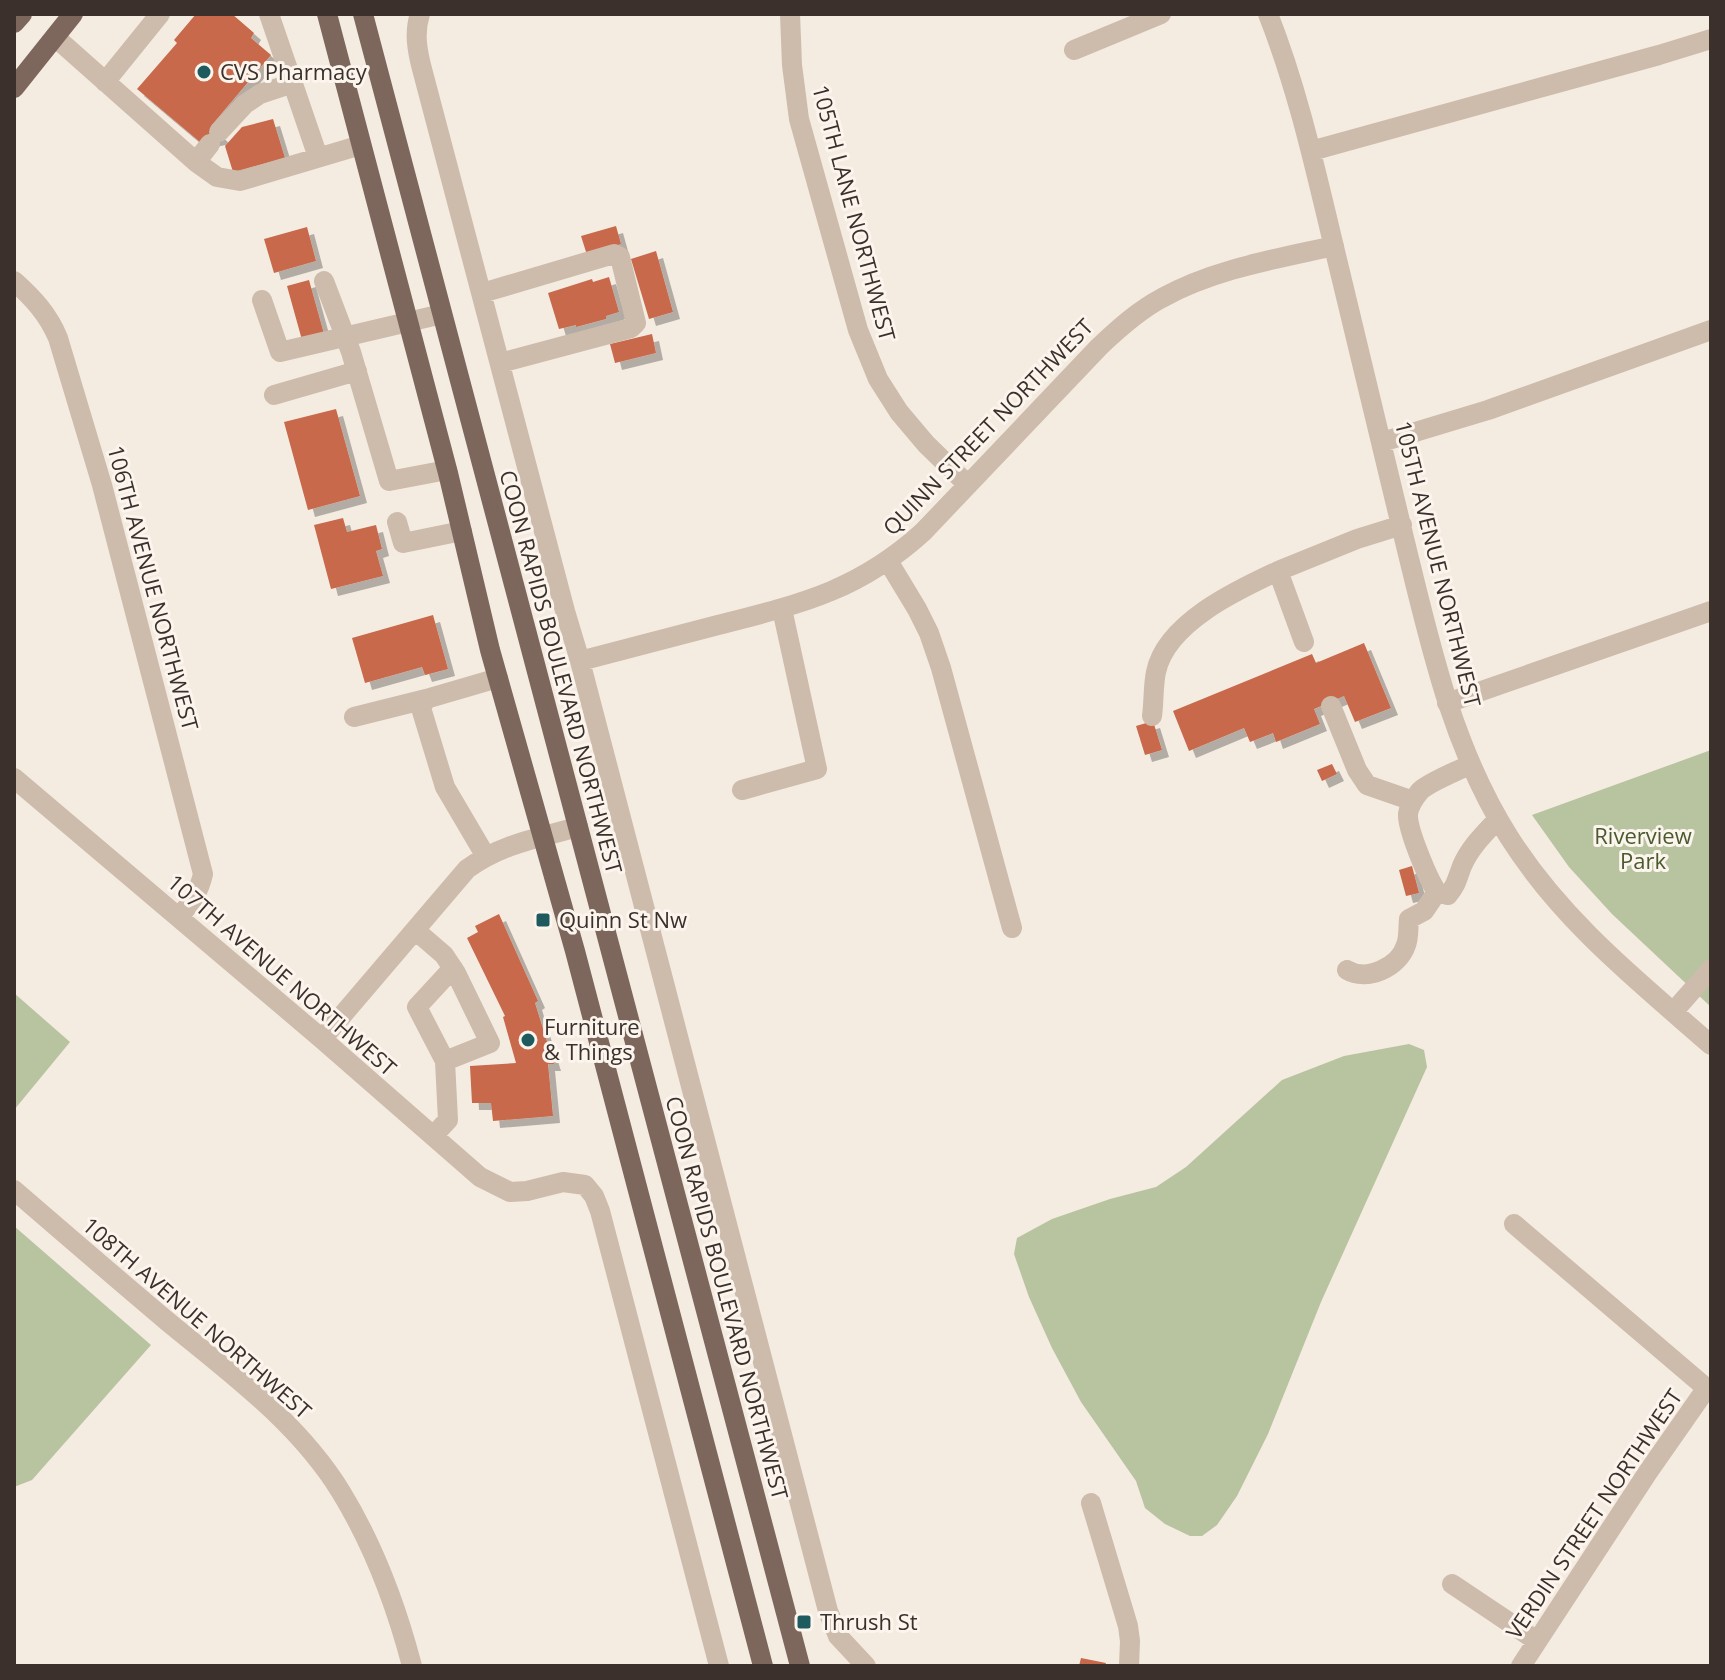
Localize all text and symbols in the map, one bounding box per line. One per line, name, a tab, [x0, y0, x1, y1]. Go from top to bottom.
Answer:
place label: CVS Pharmacy	[220, 56, 368, 86]
marker: CVS Pharmacy	[195, 63, 213, 81]
street label: 105TH LANE NORTHWEST	[806, 81, 904, 344]
street label: QUINN STREET NORTHWEST	[876, 311, 1099, 541]
street label: 105TH AVENUE NORTHWEST	[1389, 418, 1489, 710]
street label: 106TH AVENUE NORTHWEST	[101, 442, 206, 734]
street label: COON RAPIDS BOULEVARD NORTHWEST	[494, 467, 630, 877]
park label: Riverview Park	[1594, 820, 1692, 875]
street label: 107TH AVENUE NORTHWEST	[162, 867, 403, 1082]
place label: Quinn St Nw	[559, 904, 687, 934]
marker: Quinn St Nw	[534, 911, 552, 929]
place label: Furniture & Things	[544, 1011, 640, 1066]
marker: Furniture & Things	[519, 1031, 537, 1049]
street label: COON RAPIDS BOULEVARD NORTHWEST	[660, 1093, 796, 1503]
street label: 108TH AVENUE NORTHWEST	[77, 1210, 318, 1425]
street label: VERDIN STREET NORTHWEST	[1498, 1382, 1688, 1644]
place label: Thrush St	[820, 1606, 918, 1636]
marker: Thrush St	[795, 1613, 813, 1631]

